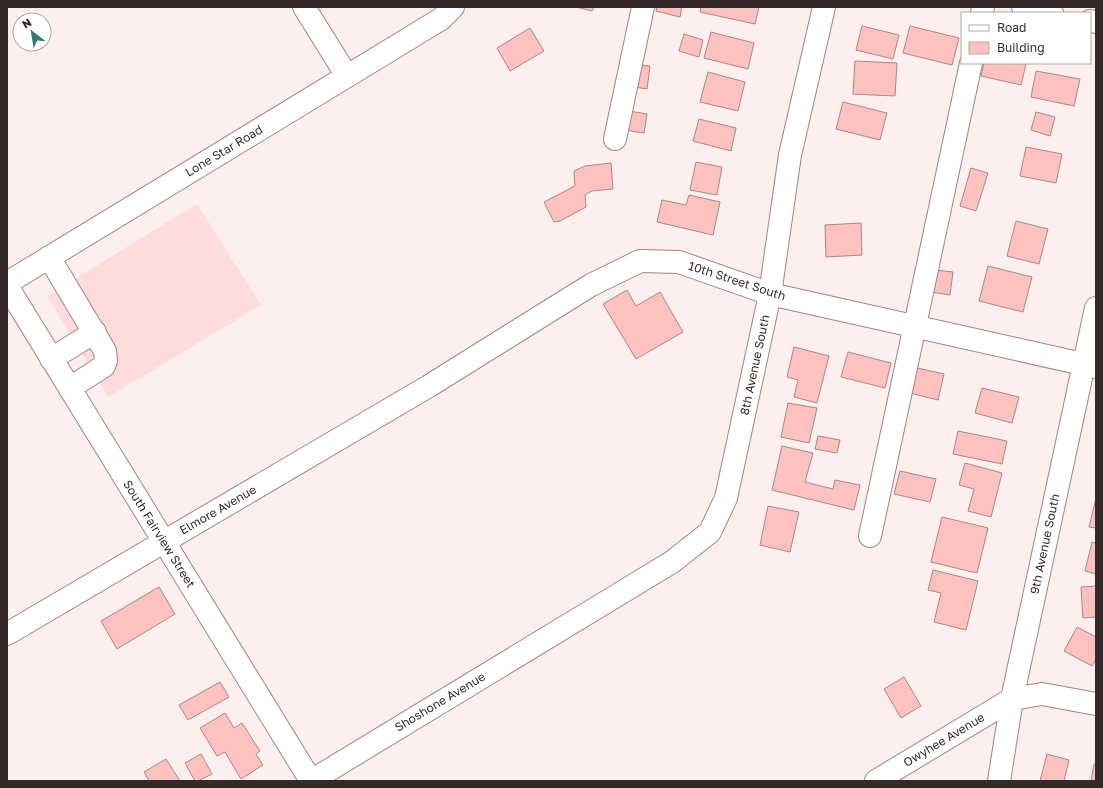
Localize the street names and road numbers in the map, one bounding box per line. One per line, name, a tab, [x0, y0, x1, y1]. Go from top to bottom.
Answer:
street label: Lone Star Road	[182, 122, 265, 180]
street label: 10th Street South	[687, 258, 788, 303]
street label: 8th Avenue South	[737, 313, 772, 416]
street label: South Fairview Street	[120, 477, 199, 591]
street label: Elmore Avenue	[177, 482, 259, 538]
street label: 9th Avenue South	[1027, 492, 1062, 595]
street label: Shoshone Avenue	[392, 669, 488, 735]
street label: Owyhee Avenue	[900, 709, 987, 770]

